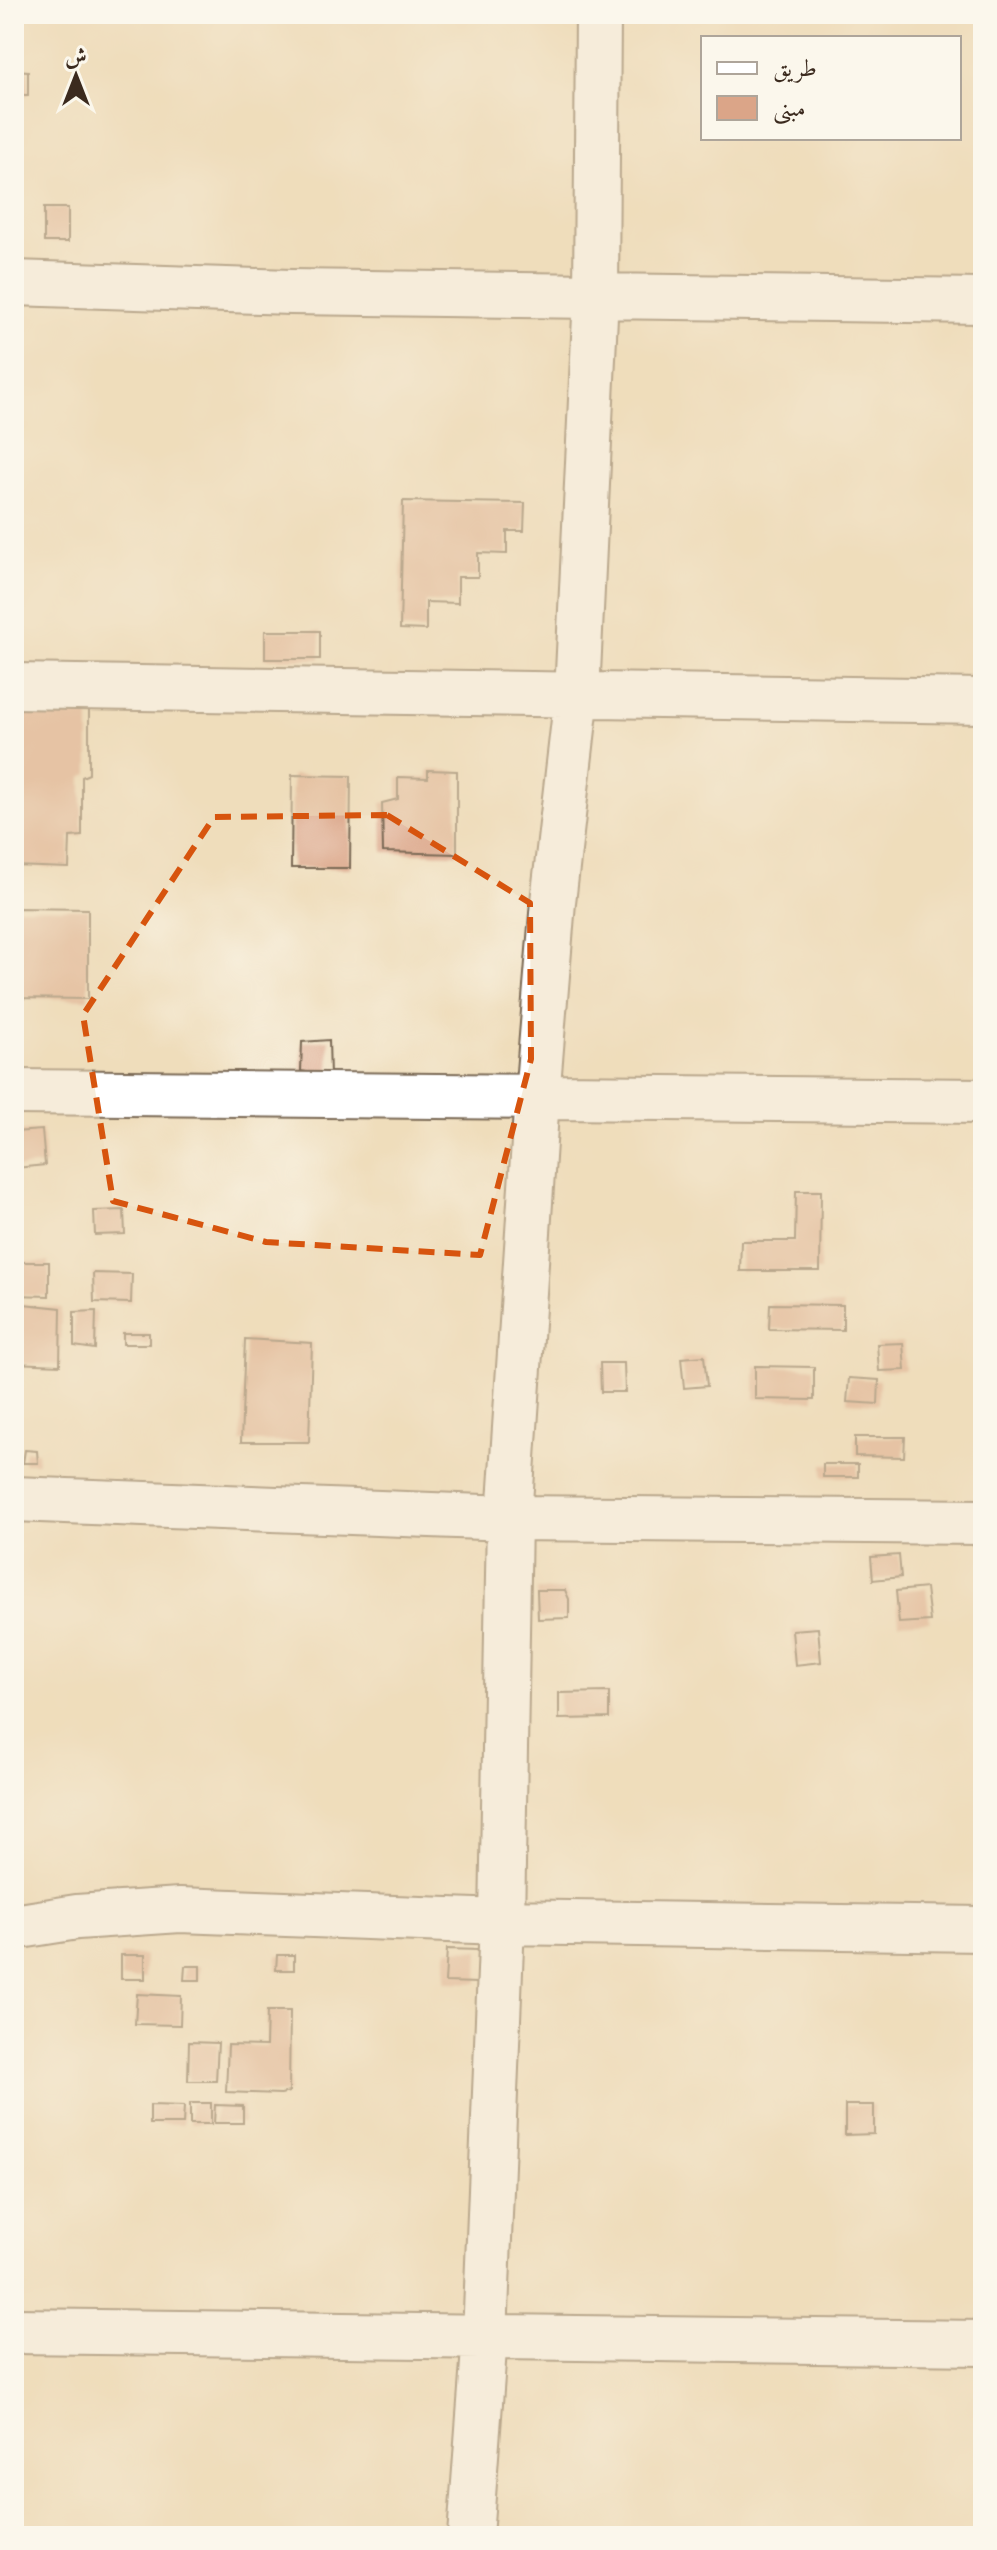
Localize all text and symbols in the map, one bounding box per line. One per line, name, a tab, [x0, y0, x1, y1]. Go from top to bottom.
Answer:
north arrow	[36, 36, 116, 116]
legend	[701, 36, 961, 140]
text: ش	[65, 44, 87, 72]
text: طريق	[773, 54, 817, 85]
text: مبنى	[773, 94, 806, 125]

